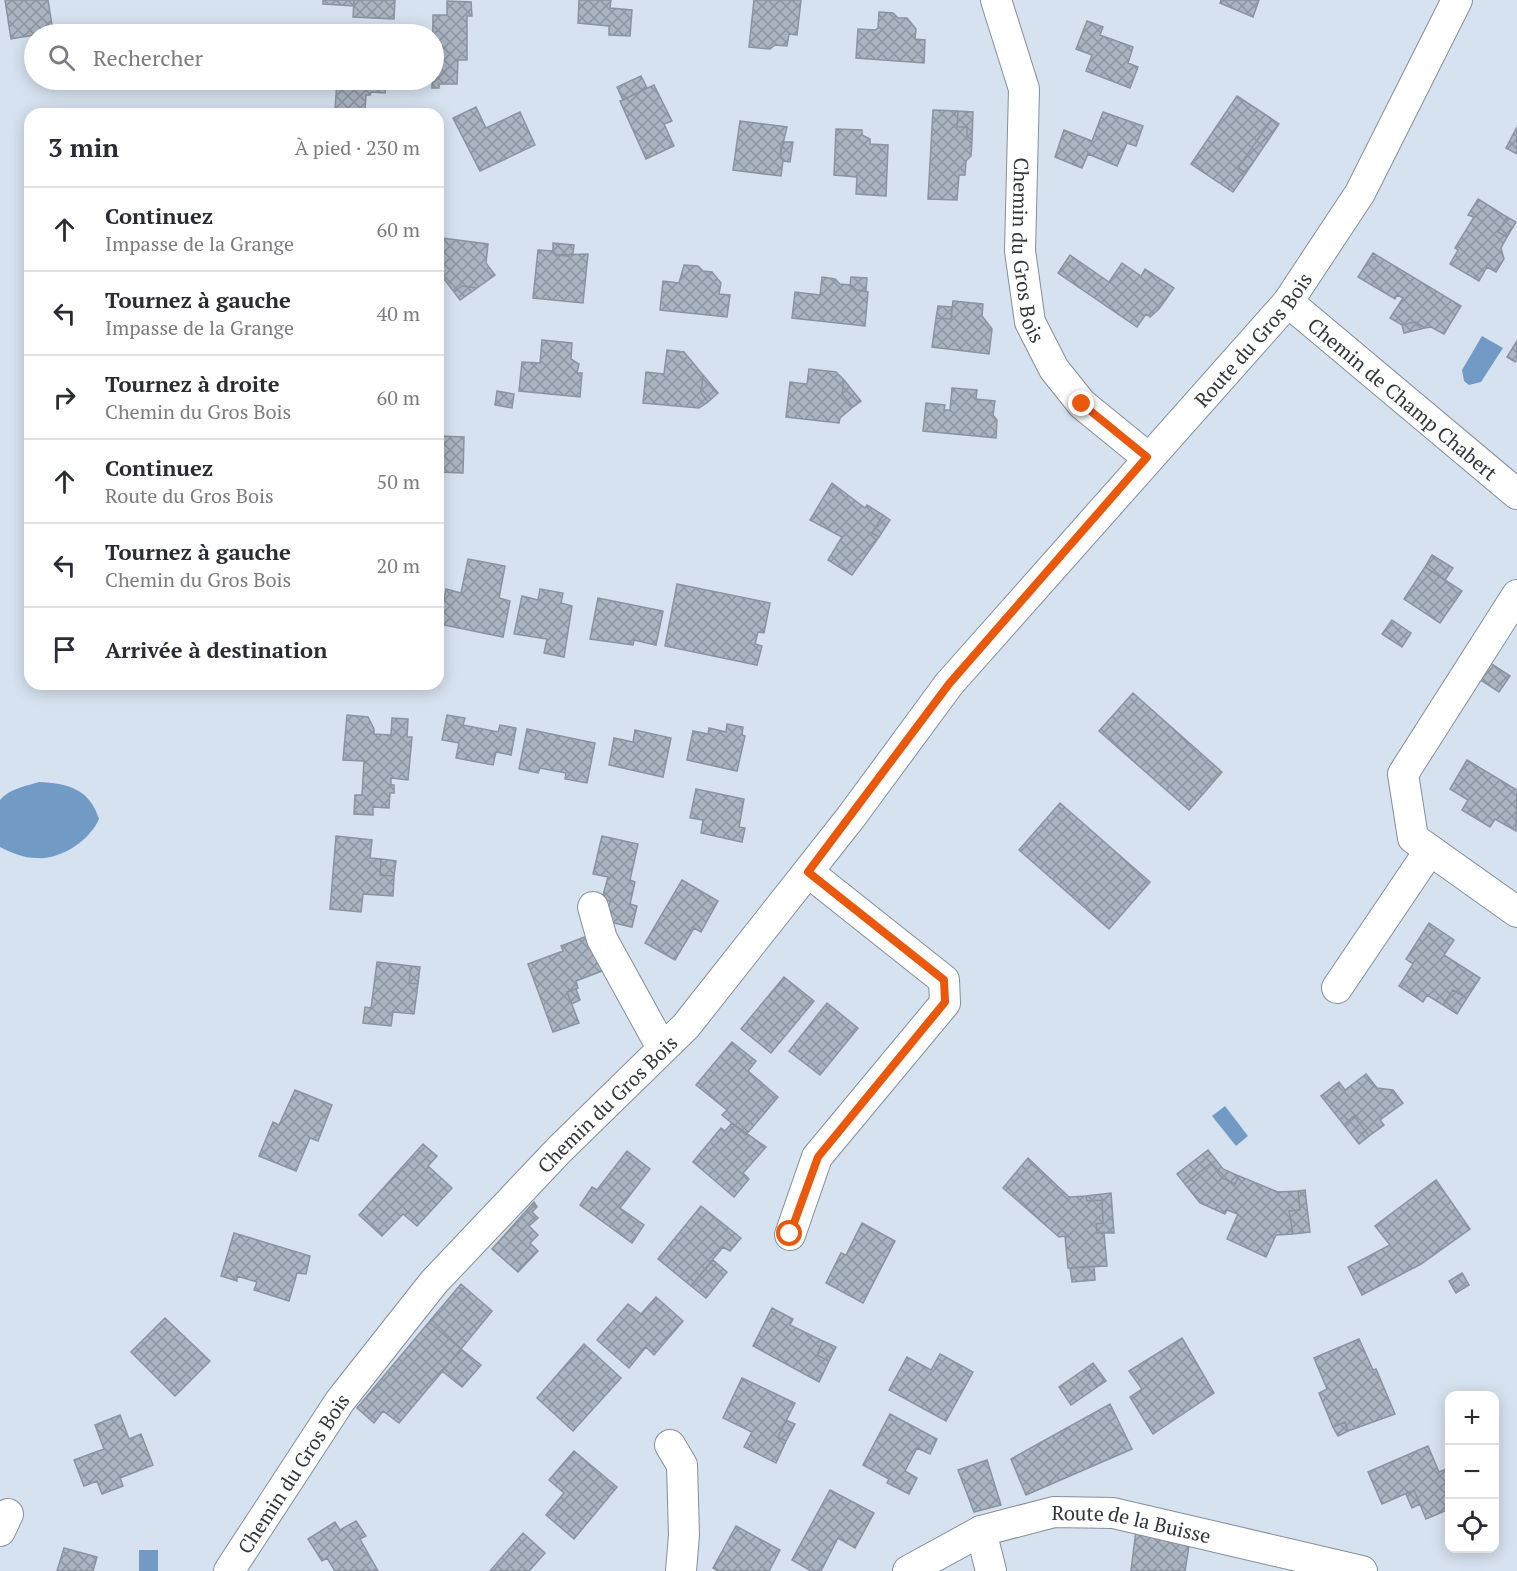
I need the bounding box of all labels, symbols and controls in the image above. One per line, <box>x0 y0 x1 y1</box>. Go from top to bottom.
search box <box>24 24 444 90</box>
icon: search <box>45 41 78 74</box>
text: Rechercher <box>93 43 203 72</box>
text: 3 min <box>48 130 119 164</box>
text: À pied · 230 m <box>295 134 420 161</box>
street label: Chemin du Gros Bois <box>1006 157 1052 347</box>
text: Continuez <box>105 201 213 230</box>
icon: ahead <box>48 213 81 246</box>
text: 60 m <box>377 216 420 243</box>
text: Impasse de la Grange <box>105 230 294 257</box>
street label: Route du Gros Bois <box>1188 267 1318 412</box>
text: Tournez à gauche <box>105 285 291 314</box>
icon: left <box>48 297 81 330</box>
text: 40 m <box>377 300 420 327</box>
street label: Chemin de Champ Chabert <box>1302 311 1504 486</box>
text: Impasse de la Grange <box>105 314 294 341</box>
text: Tournez à droite <box>105 369 280 398</box>
icon: right <box>48 381 81 414</box>
text: 60 m <box>377 384 420 411</box>
route end <box>1068 390 1094 416</box>
text: Chemin du Gros Bois <box>105 398 291 425</box>
text: Continuez <box>105 453 213 482</box>
icon: ahead <box>48 465 81 498</box>
text: 50 m <box>377 468 420 495</box>
text: Route du Gros Bois <box>105 482 274 509</box>
text: Tournez à gauche <box>105 537 291 566</box>
icon: left <box>48 549 81 582</box>
text: 20 m <box>377 552 420 579</box>
text: Chemin du Gros Bois <box>105 566 291 593</box>
icon: arrive <box>48 633 81 666</box>
text: Arrivée à destination <box>105 635 327 664</box>
street label: Chemin du Gros Bois <box>531 1029 683 1179</box>
route start <box>776 1220 802 1246</box>
street label: Chemin du Gros Bois <box>231 1387 355 1558</box>
map controls <box>1445 1391 1499 1553</box>
button: + <box>1445 1391 1499 1445</box>
button: − <box>1445 1445 1499 1499</box>
street label: Route de la Buisse <box>1051 1498 1214 1549</box>
button: locate <box>1445 1499 1499 1553</box>

